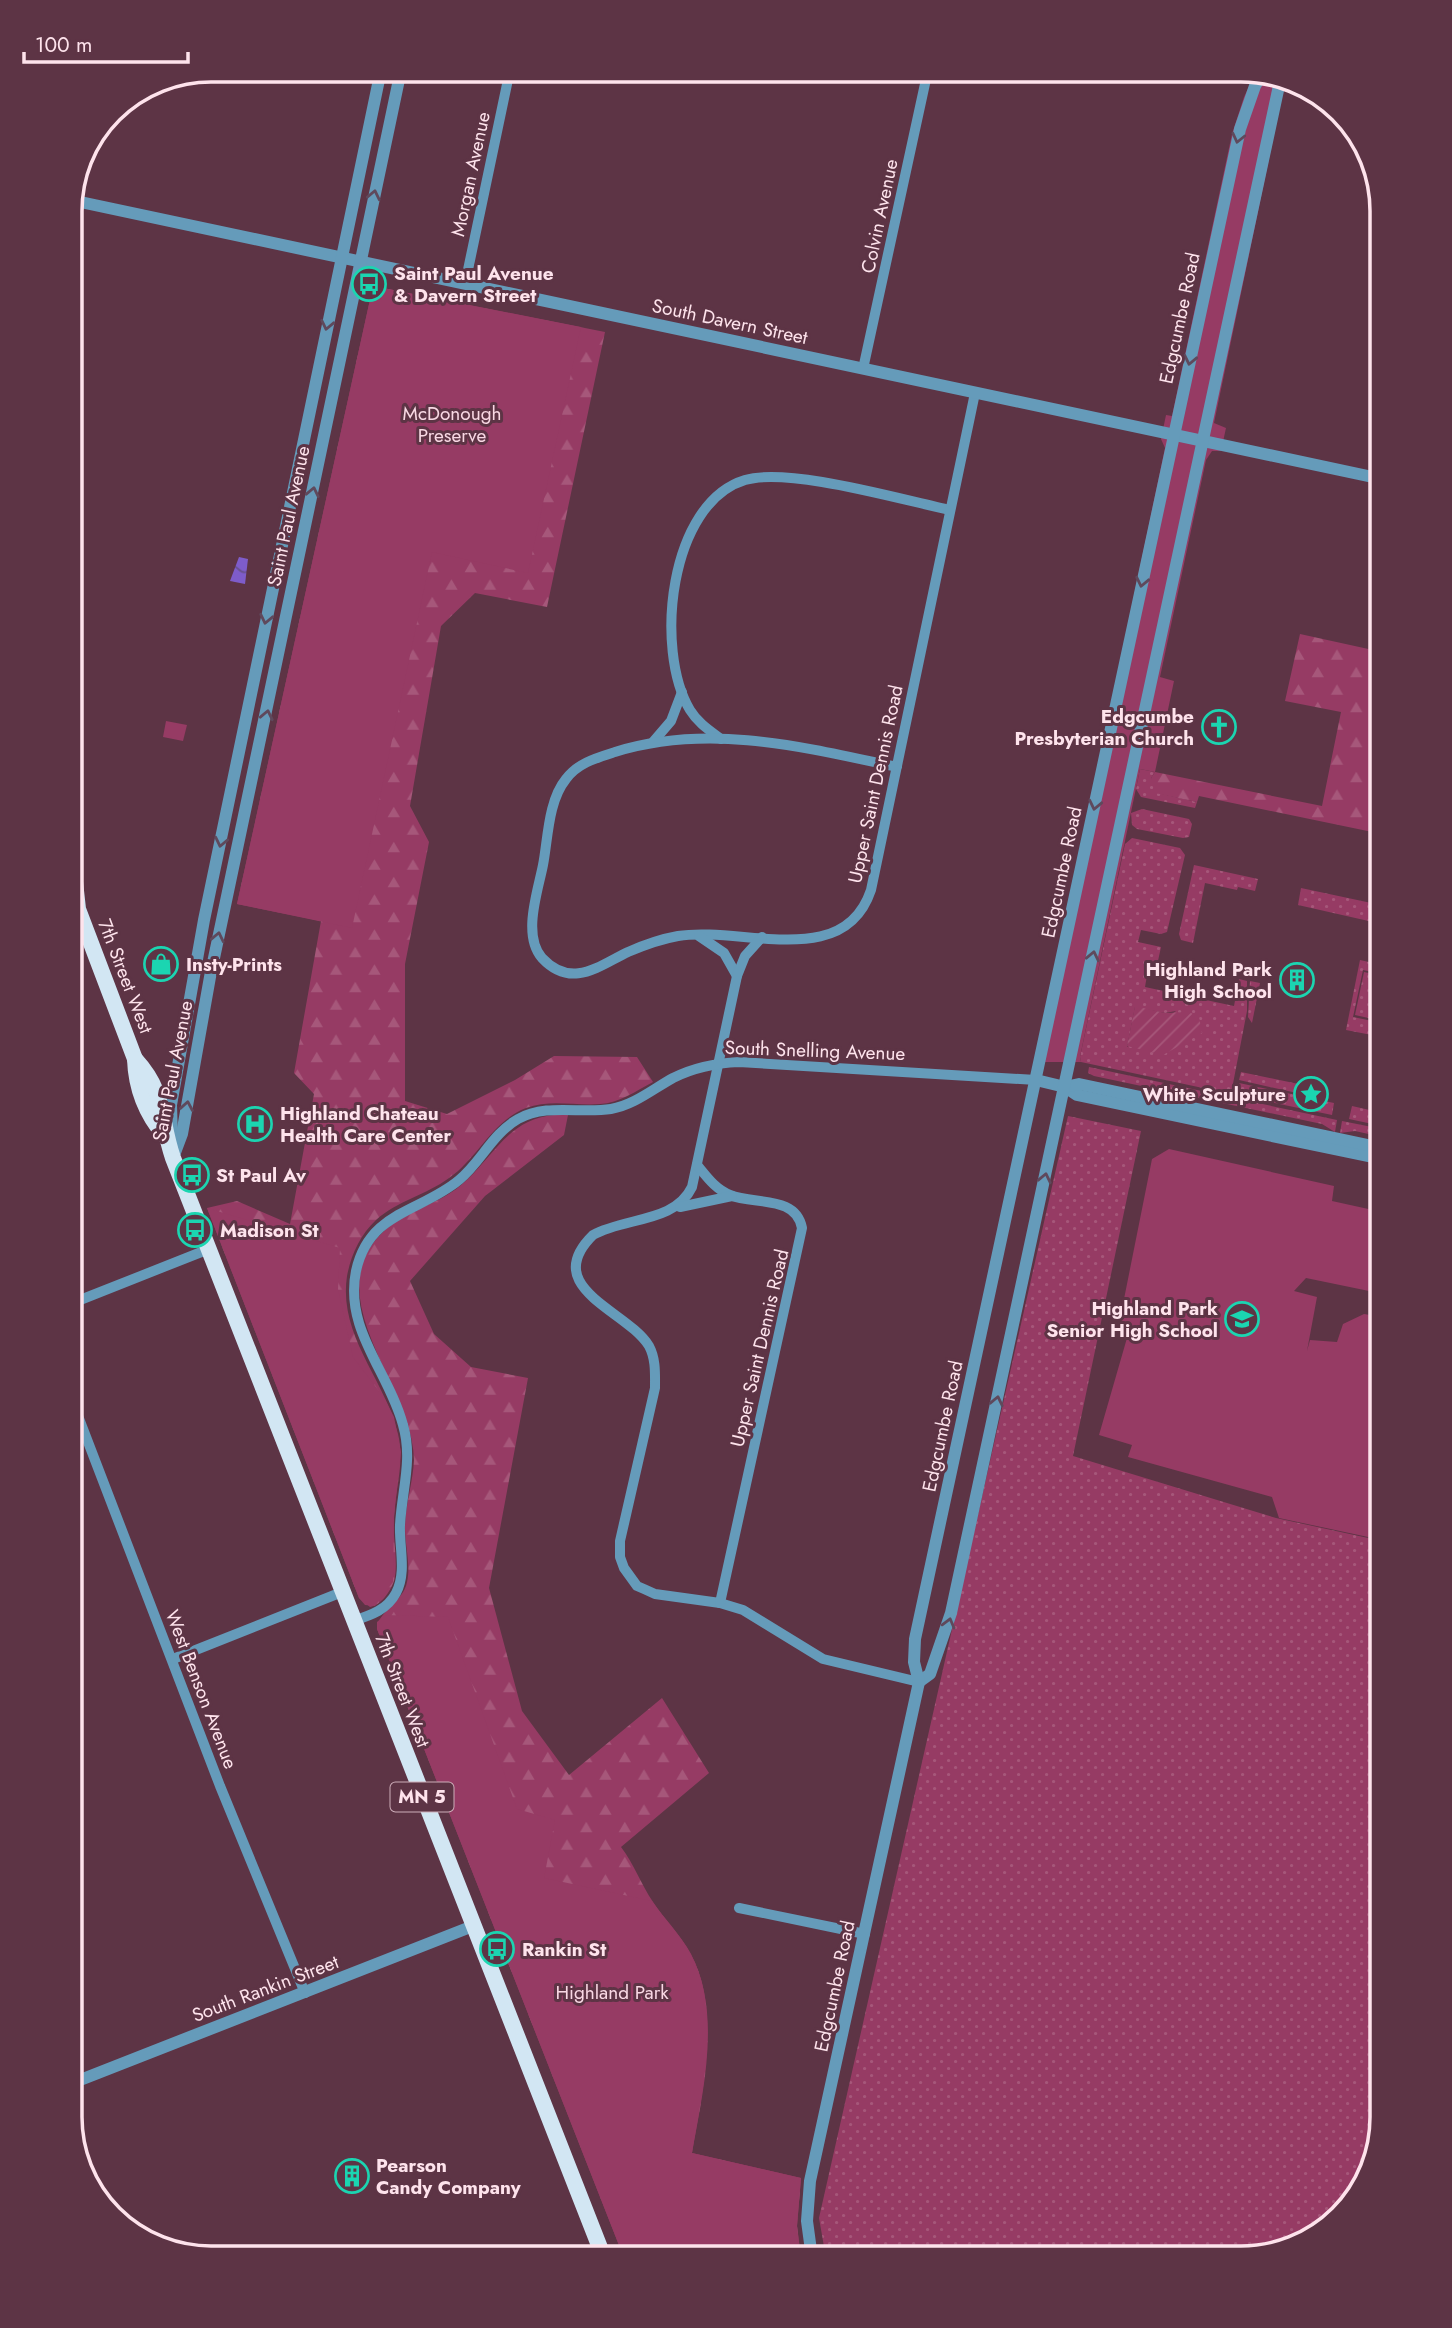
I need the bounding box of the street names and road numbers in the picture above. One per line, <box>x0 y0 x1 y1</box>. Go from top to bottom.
street label: Morgan Avenue <box>444 109 497 239</box>
street label: Colvin Avenue <box>854 156 905 276</box>
street label: Edgcumbe Road <box>1152 250 1207 386</box>
street label: South Davern Street <box>650 292 811 351</box>
street label: Saint Paul Avenue <box>260 443 317 589</box>
street label: Upper Saint Dennis Road <box>841 682 910 886</box>
street label: Edgcumbe Road <box>1034 804 1089 940</box>
street label: 7th Street West <box>91 915 160 1038</box>
street label: Saint Paul Avenue <box>146 998 199 1144</box>
street label: South Snelling Avenue <box>724 1034 906 1067</box>
street label: Upper Saint Dennis Road <box>724 1247 795 1450</box>
street label: Edgcumbe Road <box>915 1358 970 1494</box>
street label: West Benson Avenue <box>159 1606 244 1773</box>
street label: 7th Street West <box>368 1629 437 1752</box>
road number: MN 5 <box>390 1782 453 1812</box>
street label: Edgcumbe Road <box>807 1918 862 2054</box>
street label: South Rankin Street <box>188 1948 343 2029</box>

